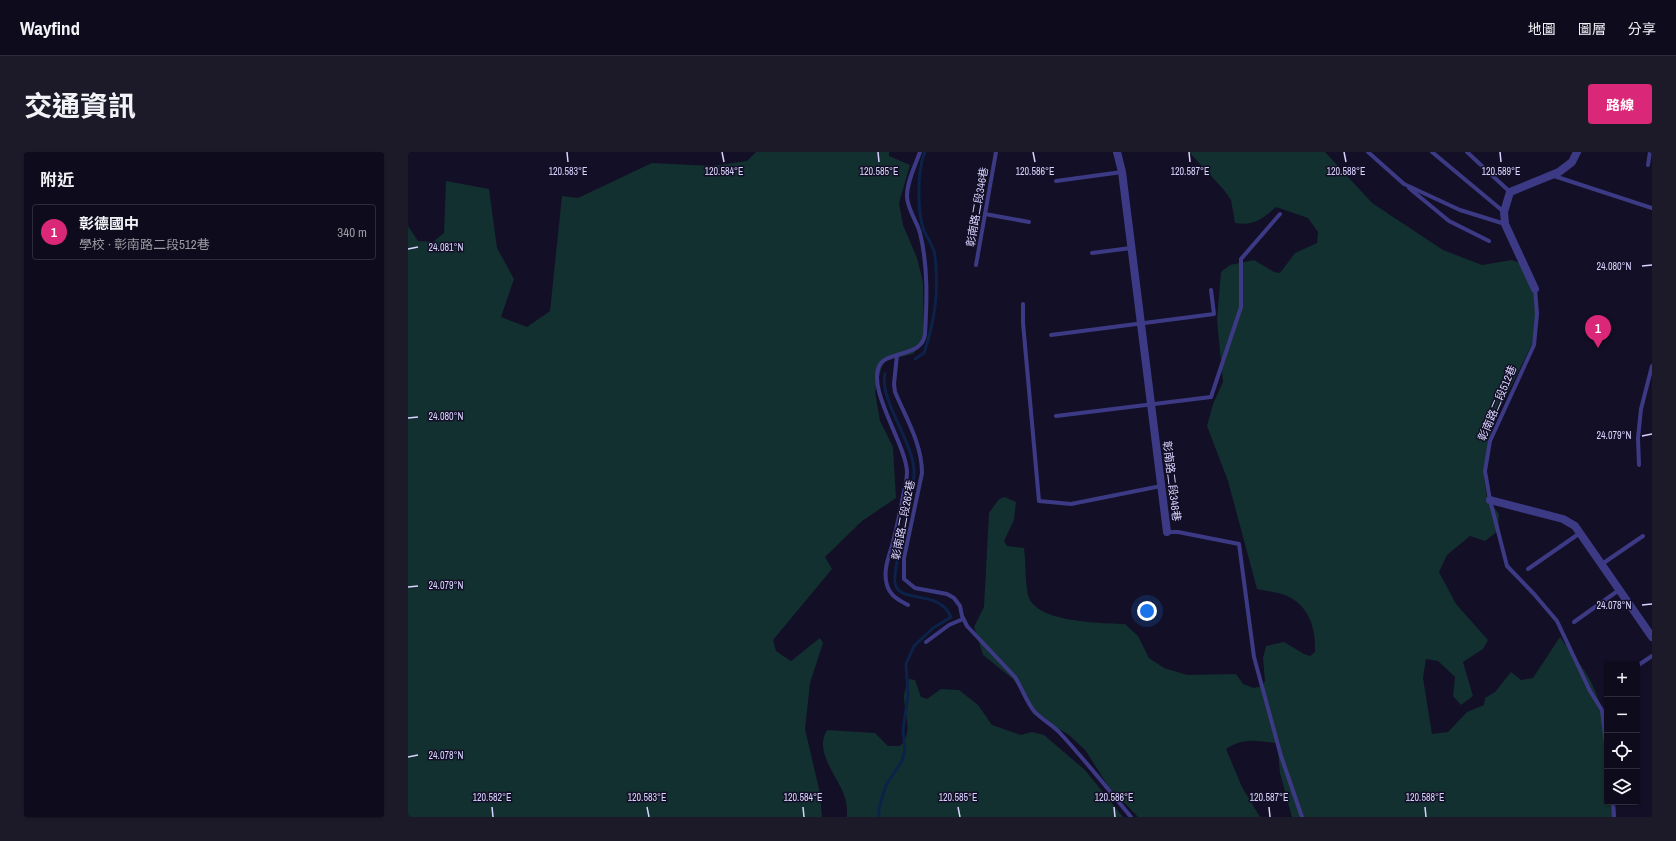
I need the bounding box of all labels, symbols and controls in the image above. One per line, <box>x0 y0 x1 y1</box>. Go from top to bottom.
text: Wayfind <box>20 15 80 41</box>
text: 地圖 <box>1528 20 1556 38</box>
text: 圖層 <box>1578 20 1606 38</box>
text: 分享 <box>1628 20 1656 38</box>
button: 路線 <box>1588 84 1652 124</box>
text: 交通資訊 <box>24 87 136 125</box>
text: 120.583°E <box>548 165 588 178</box>
text: 120.584°E <box>704 165 744 178</box>
text: 120.585°E <box>859 165 899 178</box>
text: 120.586°E <box>1015 165 1055 178</box>
text: 120.587°E <box>1170 165 1210 178</box>
text: 120.588°E <box>1326 165 1366 178</box>
text: 120.589°E <box>1481 165 1521 178</box>
street label: 彰南路二段346巷 <box>963 166 991 248</box>
text: 附近 <box>40 168 74 191</box>
text: 彰德國中 <box>79 213 139 234</box>
text: 1 <box>51 224 57 241</box>
text: 340 m <box>337 224 367 241</box>
text: 學校 · 彰南路二段512巷 <box>79 236 210 253</box>
text: 24.081°N <box>429 241 464 254</box>
text: 24.080°N <box>1597 260 1632 273</box>
pin: 1 <box>1585 315 1611 348</box>
street label: 彰南路二段512巷 <box>1475 363 1519 443</box>
text: 24.080°N <box>429 410 464 423</box>
text: 24.079°N <box>1597 429 1632 442</box>
street label: 彰南路二段348巷 <box>1160 440 1184 522</box>
street label: 彰南路二段262巷 <box>888 479 918 561</box>
text: 24.079°N <box>429 579 464 592</box>
text: 24.078°N <box>1597 599 1632 612</box>
your location <box>1137 601 1157 621</box>
map controls <box>1604 661 1640 805</box>
button: + <box>1604 661 1640 697</box>
button: − <box>1604 697 1640 733</box>
button: locate <box>1604 733 1640 769</box>
text: 24.078°N <box>429 749 464 762</box>
button: layers <box>1604 769 1640 805</box>
text: 120.582°E <box>472 791 512 804</box>
text: 120.583°E <box>627 791 667 804</box>
text: 120.584°E <box>783 791 823 804</box>
text: 120.585°E <box>938 791 978 804</box>
text: 120.586°E <box>1094 791 1134 804</box>
text: 120.587°E <box>1249 791 1289 804</box>
text: 120.588°E <box>1405 791 1445 804</box>

